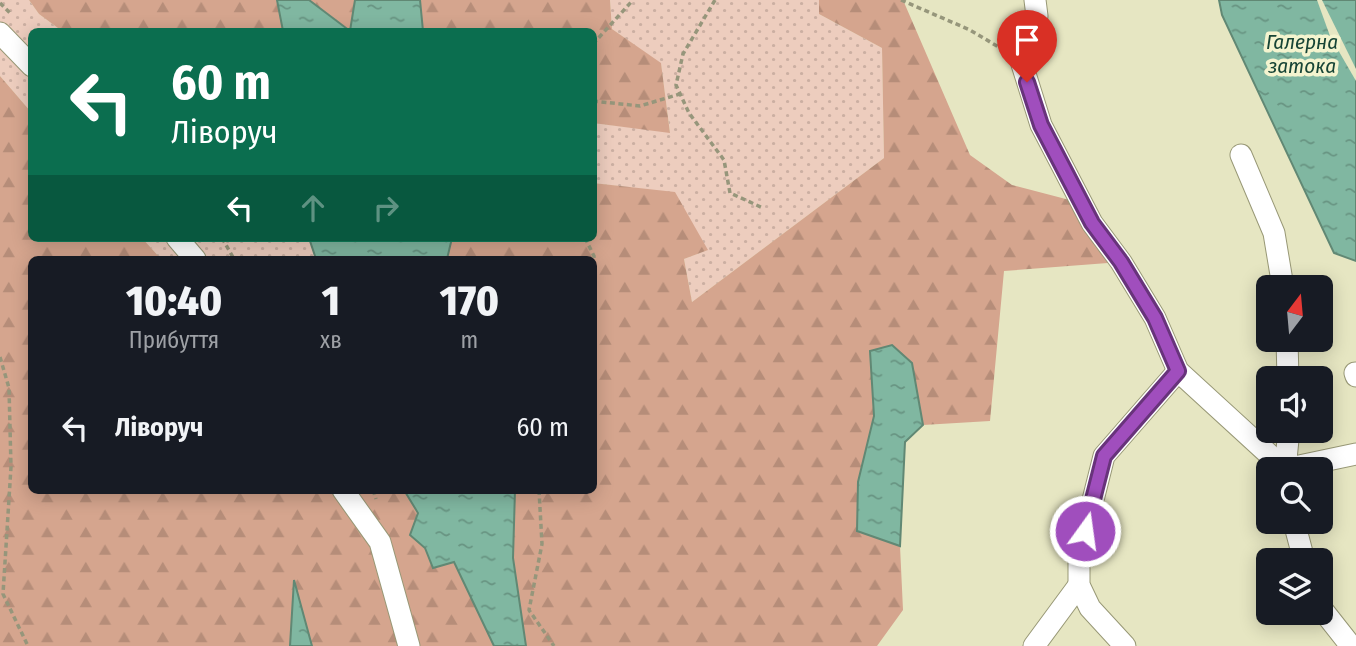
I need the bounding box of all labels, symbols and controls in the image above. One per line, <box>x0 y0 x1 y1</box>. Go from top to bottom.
pin <box>997 10 1057 82</box>
icon: arrive <box>1008 21 1046 59</box>
water label: Галерна затока <box>1266 29 1338 79</box>
text: 60 m <box>171 53 271 112</box>
icon: left <box>56 56 147 147</box>
text: Ліворуч <box>171 113 278 151</box>
icon: left <box>221 189 259 227</box>
icon: ahead <box>294 189 332 227</box>
icon: right <box>367 189 405 227</box>
north arrow <box>1256 275 1334 352</box>
map controls <box>1256 275 1333 625</box>
text: 10:40 <box>126 276 222 326</box>
text: 1 <box>322 276 340 326</box>
text: 170 <box>440 276 499 326</box>
text: Прибуття <box>129 326 219 354</box>
text: хв <box>320 326 342 354</box>
text: m <box>461 326 478 354</box>
button: sound <box>1256 366 1333 443</box>
icon: left <box>56 409 94 447</box>
text: Ліворуч <box>115 412 203 443</box>
text: 60 m <box>516 412 569 443</box>
button: search <box>1256 457 1333 534</box>
position arrow <box>1048 494 1122 568</box>
button: layers <box>1256 548 1333 625</box>

